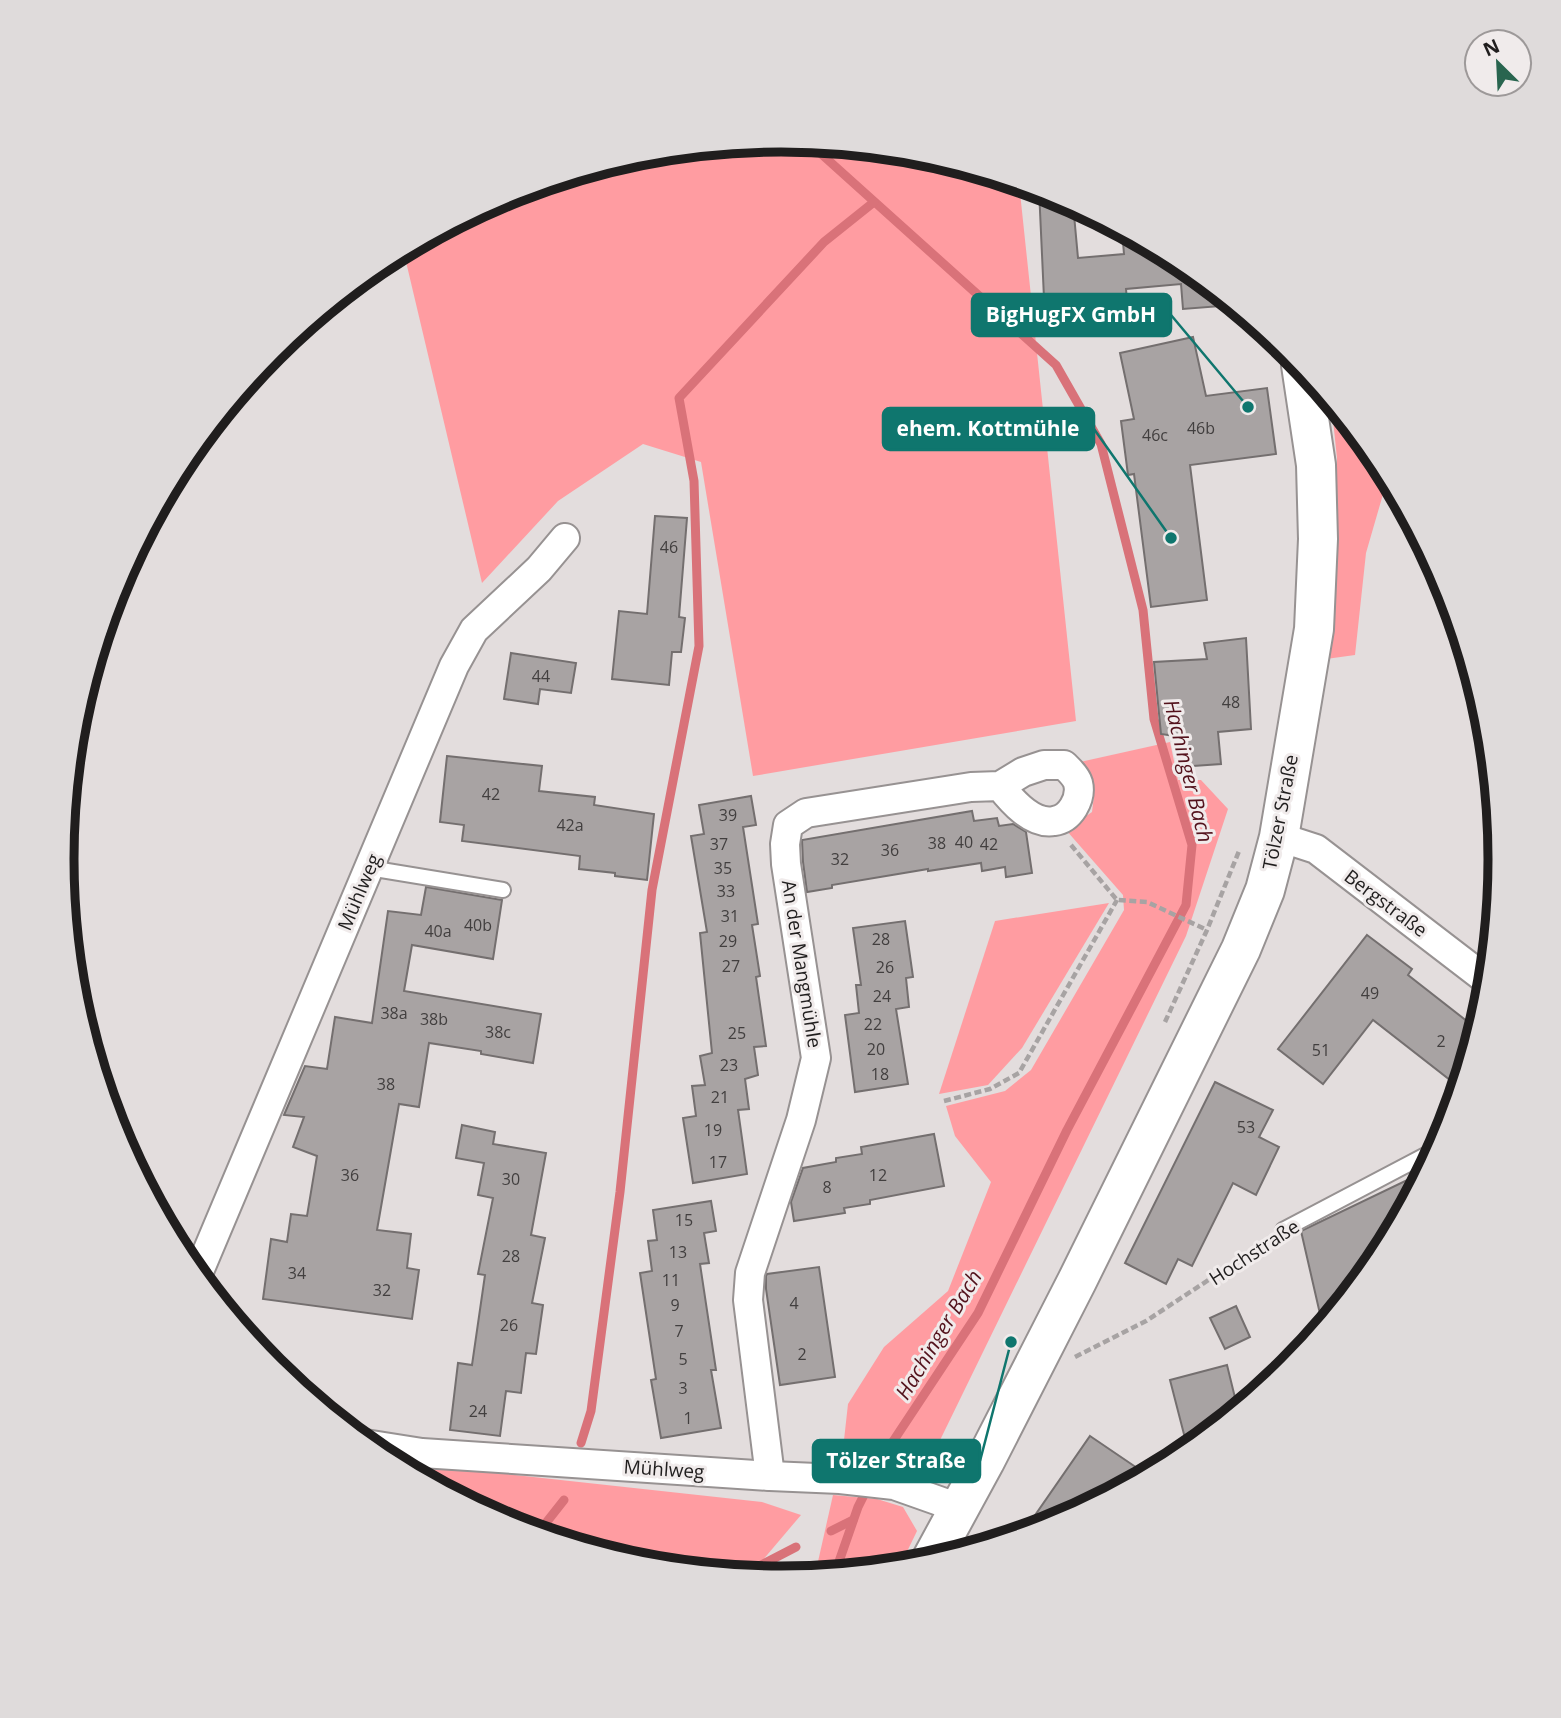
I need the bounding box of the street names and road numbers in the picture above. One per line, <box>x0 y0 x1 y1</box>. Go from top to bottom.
street label: Tölzer Straße <box>1256 752 1304 872</box>
street label: Mühlweg <box>331 850 387 934</box>
street label: Bergstraße <box>1339 863 1433 943</box>
street label: An der Mangmühle <box>776 878 828 1050</box>
street label: Hochstraße <box>1204 1213 1304 1291</box>
street label: Mühlweg <box>623 1453 705 1485</box>

